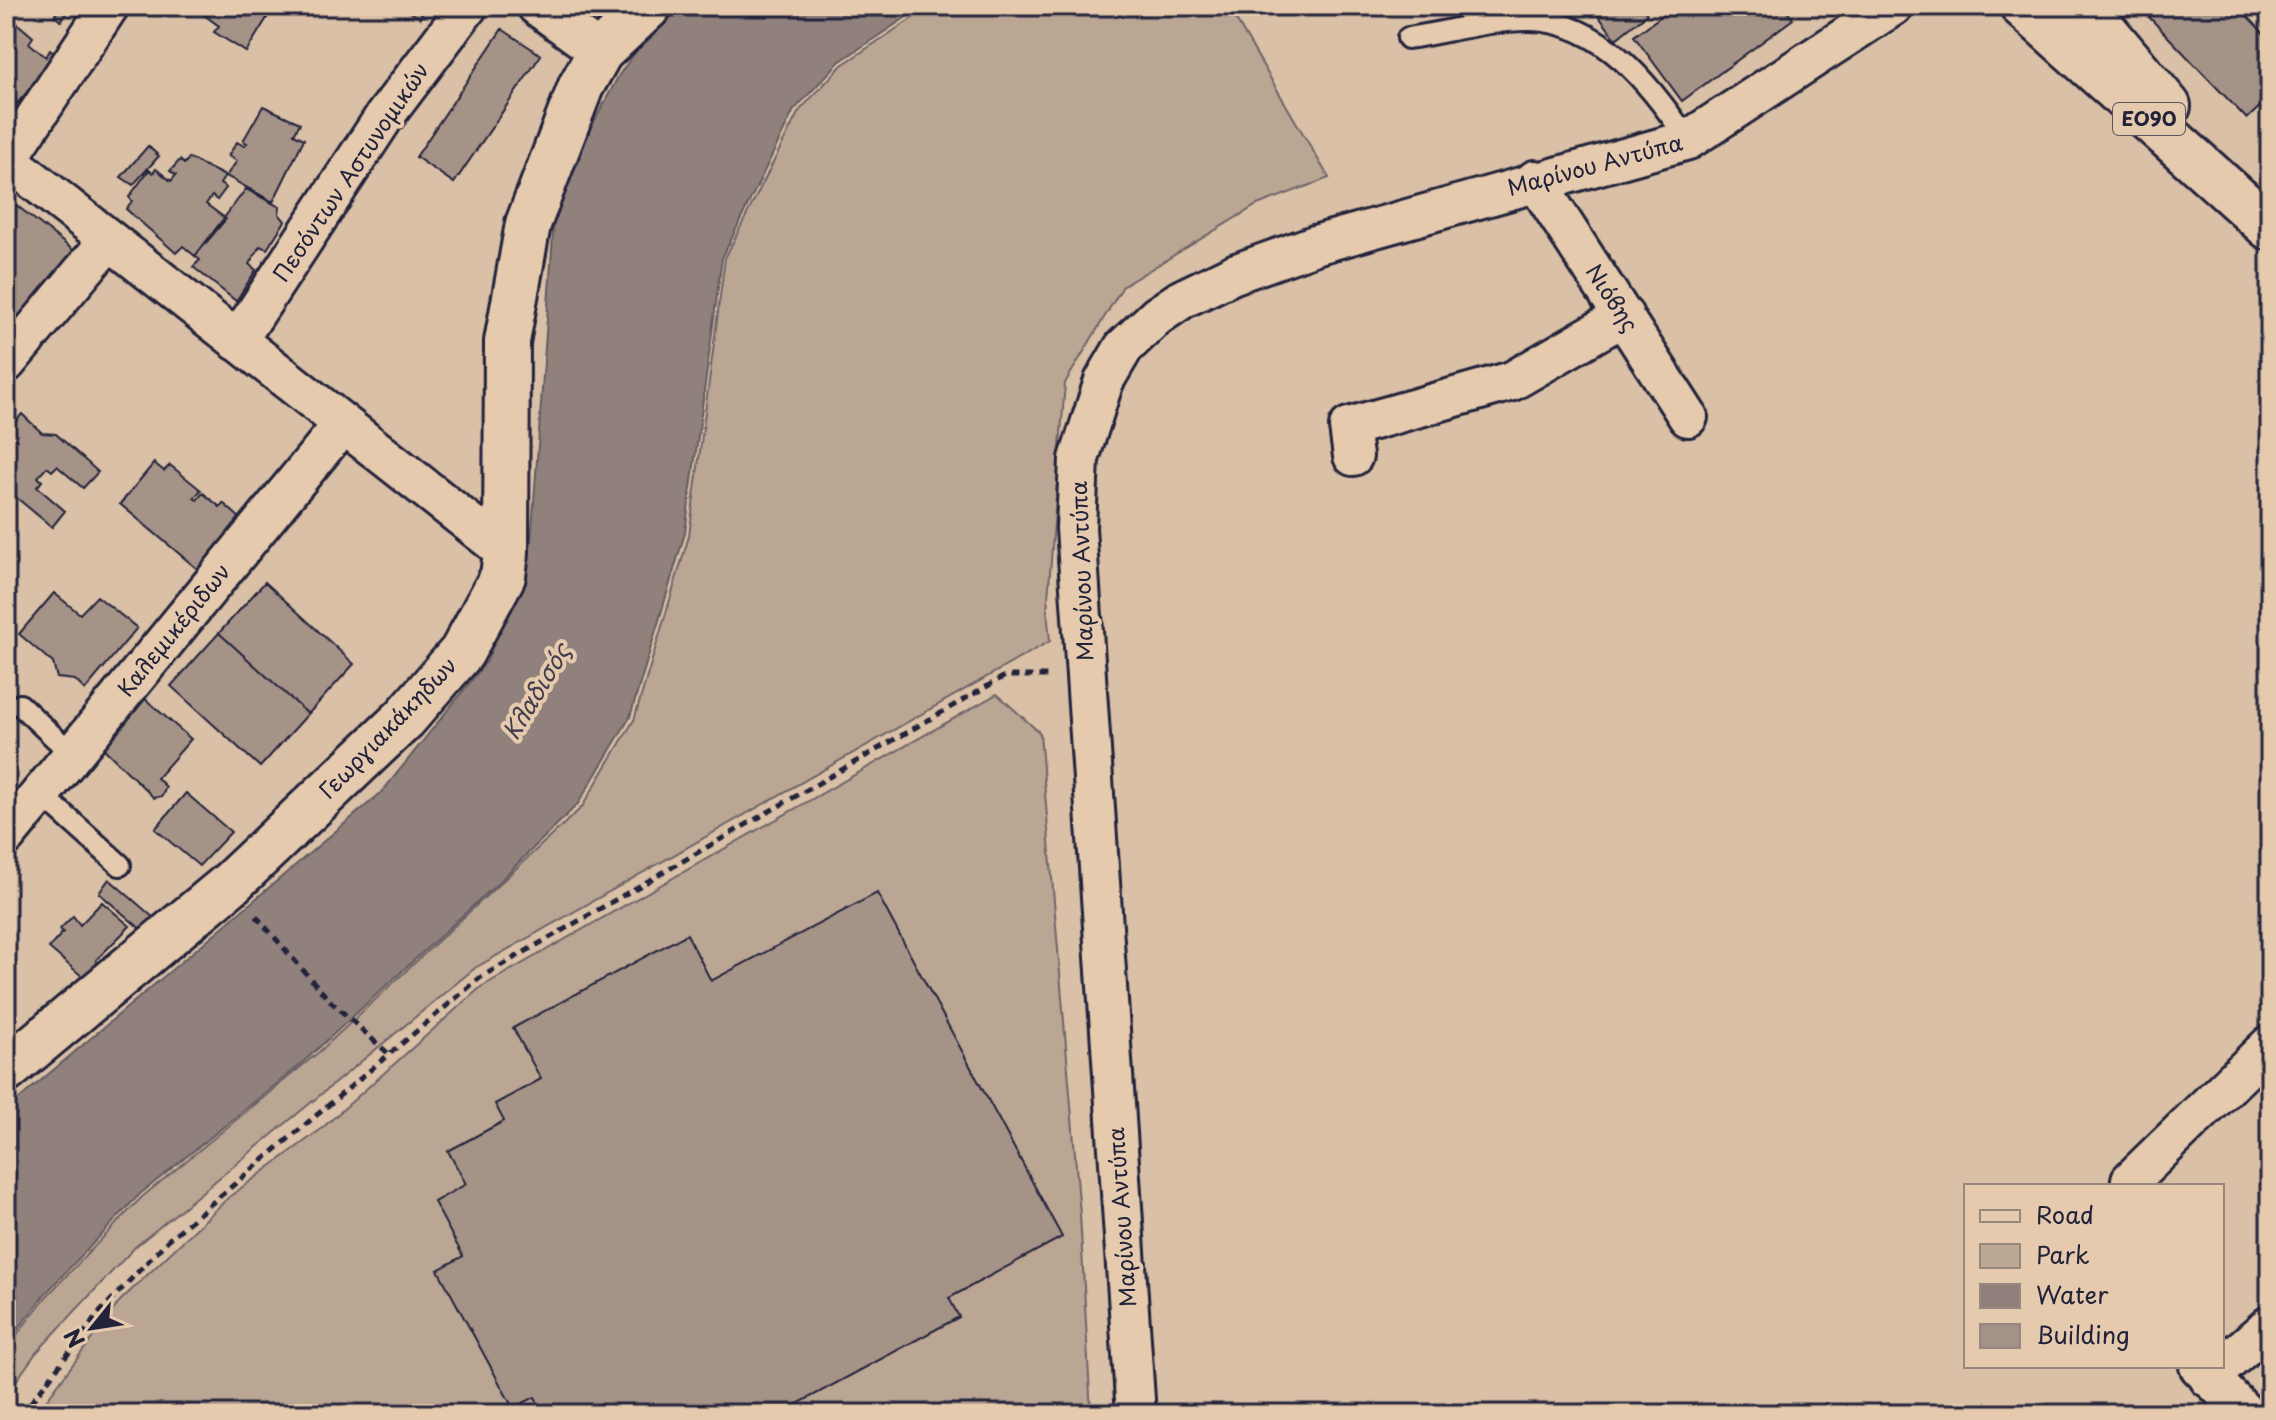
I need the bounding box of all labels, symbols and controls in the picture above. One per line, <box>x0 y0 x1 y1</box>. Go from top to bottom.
street label: Πεσόντων Αστυνομικών <box>264 55 436 288</box>
road number: ΕΟ90 <box>2113 103 2185 135</box>
street label: Μαρίνου Αντύπα <box>1503 124 1686 203</box>
street label: Νιόβης <box>1579 257 1648 338</box>
street label: Μαρίνου Αντύπα <box>1061 480 1100 662</box>
street label: Καλεμικέριδων <box>109 555 237 703</box>
water label: Κλαδισός <box>492 634 580 746</box>
street label: Γεωργιακάκηδων <box>310 649 463 805</box>
street label: Μαρίνου Αντύπα <box>1098 1126 1143 1308</box>
legend <box>1964 1184 2224 1368</box>
text: Road <box>2036 1196 2094 1232</box>
text: Park <box>2036 1236 2090 1272</box>
text: Water <box>2036 1276 2109 1312</box>
north arrow <box>52 1288 132 1368</box>
text: Building <box>2036 1316 2130 1352</box>
text: N <box>55 1323 92 1355</box>

